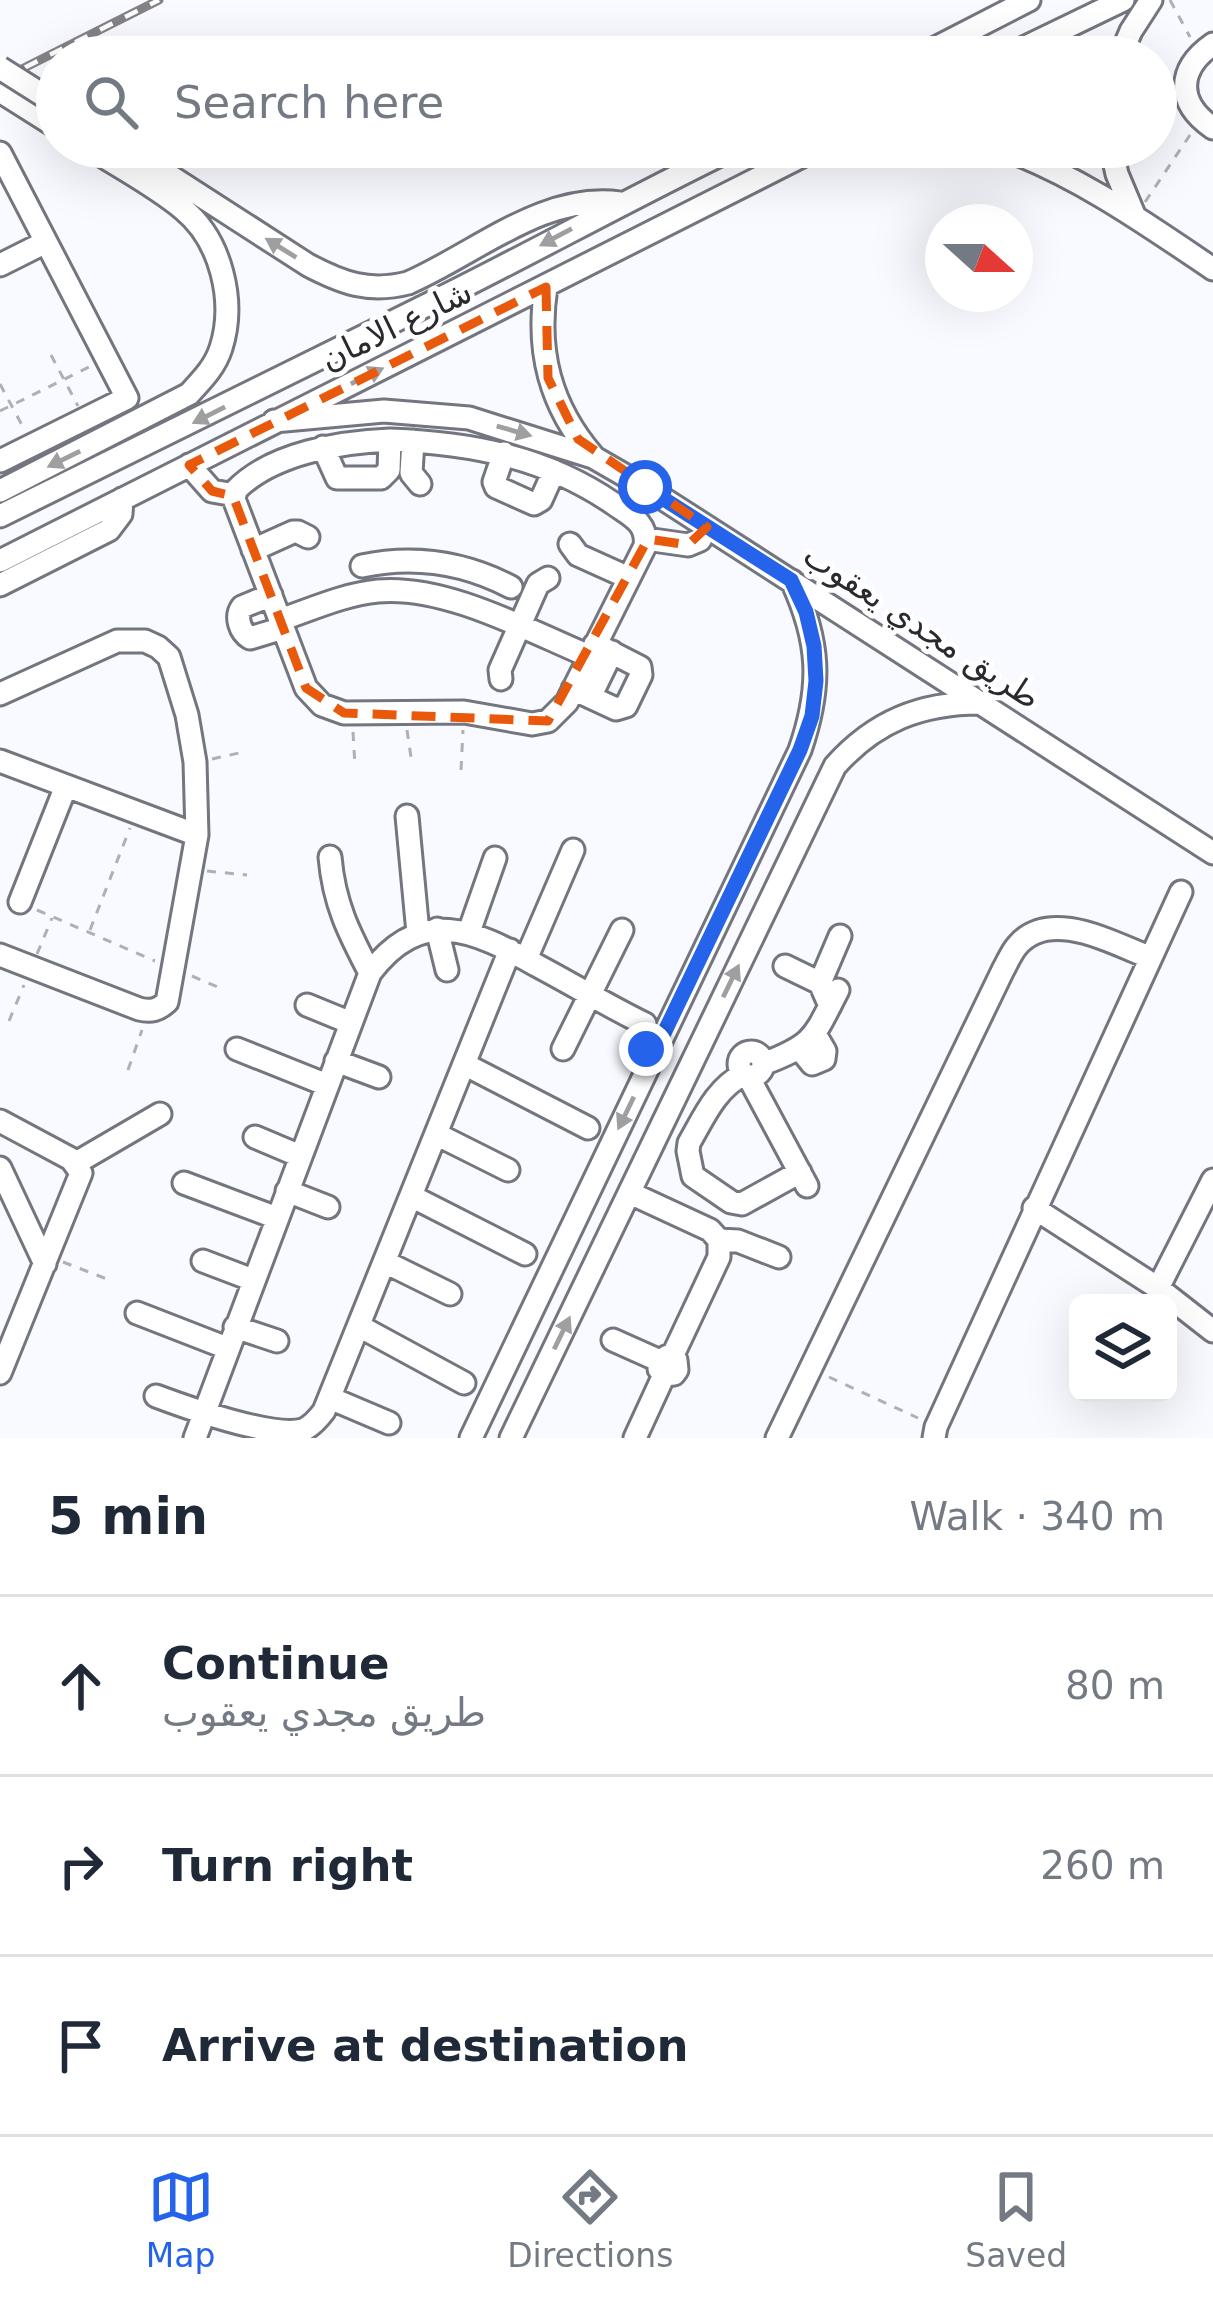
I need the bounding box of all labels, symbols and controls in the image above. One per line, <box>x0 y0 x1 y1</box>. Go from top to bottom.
search box <box>36 36 1177 168</box>
icon: search <box>78 69 144 135</box>
text: Search here <box>174 76 444 129</box>
north arrow <box>925 204 1033 312</box>
one-way arrow <box>539 226 574 247</box>
one-way arrow <box>264 238 297 260</box>
street label: شارع الامان <box>314 272 478 378</box>
one-way arrow <box>350 366 385 386</box>
one-way arrow <box>192 404 226 424</box>
one-way arrow <box>496 423 533 441</box>
one-way arrow <box>46 449 81 469</box>
route start <box>618 460 672 514</box>
street label: طريق مجدي يعقوب <box>796 535 1048 718</box>
one-way arrow <box>721 964 741 998</box>
route end <box>619 1022 673 1076</box>
one-way arrow <box>616 1096 636 1131</box>
map controls <box>1069 1294 1177 1402</box>
button: layers <box>1069 1294 1177 1402</box>
one-way arrow <box>552 1315 572 1350</box>
text: 5 min <box>48 1487 208 1546</box>
text: Walk · 340 m <box>910 1494 1165 1539</box>
text: Continue <box>162 1637 390 1690</box>
icon: ahead <box>48 1653 114 1719</box>
text: 80 m <box>1065 1663 1165 1708</box>
text: طريق مجدي يعقوب <box>162 1690 486 1735</box>
icon: right <box>48 1833 114 1899</box>
text: Turn right <box>162 1839 413 1892</box>
text: 260 m <box>1040 1843 1165 1888</box>
icon: arrive <box>48 2013 114 2079</box>
text: Arrive at destination <box>162 2019 688 2072</box>
tab: Map <box>146 2164 216 2275</box>
tab: Directions <box>507 2164 673 2275</box>
tab: Saved <box>965 2164 1067 2275</box>

